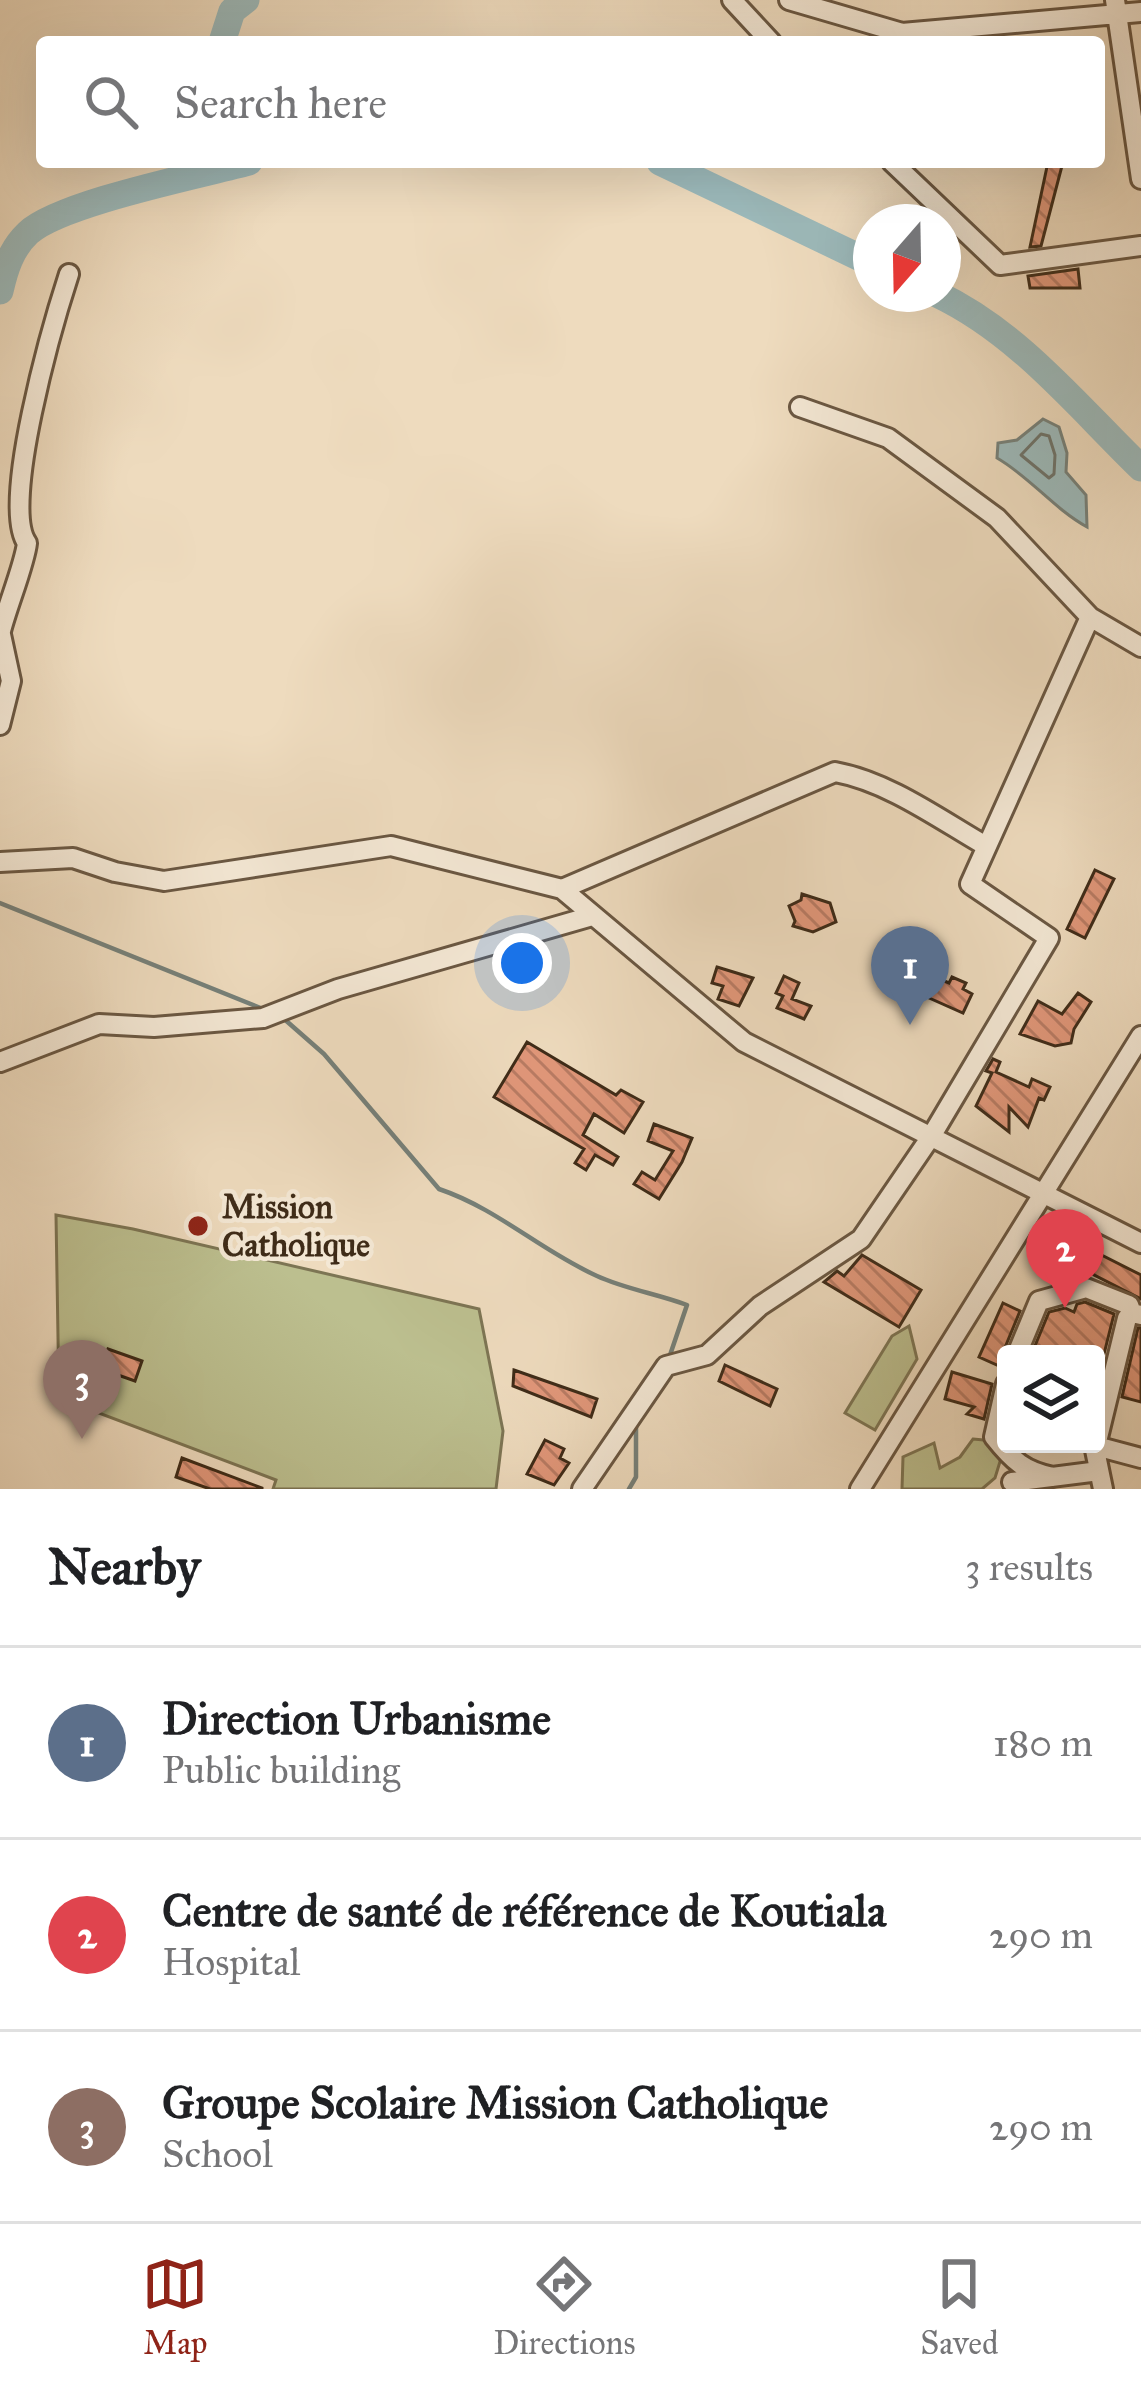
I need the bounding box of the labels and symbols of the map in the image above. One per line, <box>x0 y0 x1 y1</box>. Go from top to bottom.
north arrow <box>853 204 961 312</box>
pin: 1 <box>871 926 949 1025</box>
your location <box>492 933 552 993</box>
place label: Mission Catholique <box>222 1187 370 1265</box>
pin: 2 <box>1026 1209 1104 1308</box>
marker: Mission Catholique <box>185 1213 211 1239</box>
pin: 3 <box>43 1340 121 1439</box>

